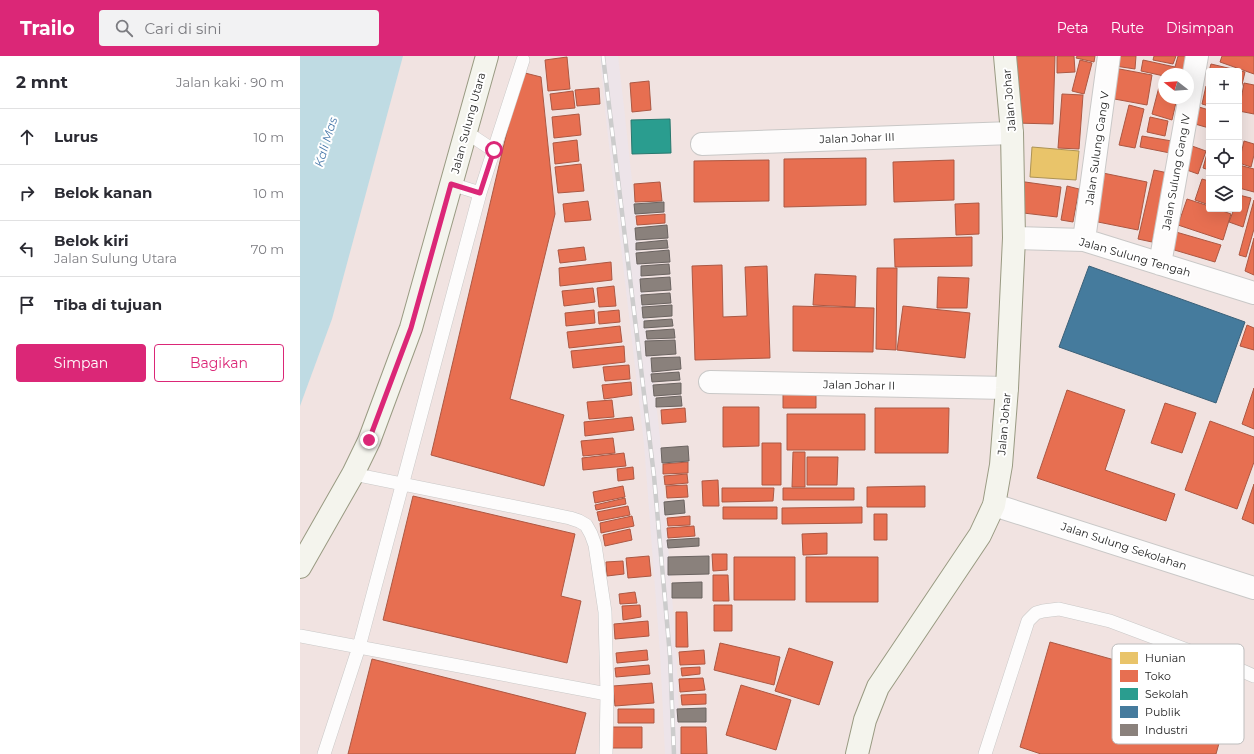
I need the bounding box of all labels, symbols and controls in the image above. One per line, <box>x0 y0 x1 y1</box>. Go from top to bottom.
search box <box>99 10 379 46</box>
text: Trailo <box>20 17 75 40</box>
icon: search <box>113 17 135 39</box>
text: Cari di sini <box>145 19 221 38</box>
text: Peta <box>1057 19 1089 37</box>
text: Rute <box>1111 19 1144 37</box>
text: Disimpan <box>1166 19 1234 37</box>
street label: Jalan Johar <box>999 68 1019 133</box>
north arrow <box>1158 68 1194 104</box>
map controls <box>1206 68 1242 212</box>
button: + <box>1206 68 1242 104</box>
street label: Jalan Sulung Utara <box>448 71 488 176</box>
text: 2 mnt <box>16 72 68 92</box>
text: Jalan kaki · 90 m <box>176 74 284 90</box>
street label: Jalan Sulung Gang V <box>1082 90 1112 207</box>
button: − <box>1206 104 1242 140</box>
street label: Jalan Sulung Gang IV <box>1159 112 1193 232</box>
water label: Kali Mas <box>311 115 340 169</box>
icon: ahead <box>16 126 38 148</box>
text: Lurus <box>54 127 98 146</box>
text: 10 m <box>254 129 284 145</box>
street label: Jalan Johar III <box>818 130 895 146</box>
button: locate <box>1206 140 1242 176</box>
route start <box>485 141 503 159</box>
button: layers <box>1206 176 1242 212</box>
icon: right <box>16 182 38 204</box>
text: Belok kanan <box>54 183 152 202</box>
text: 10 m <box>254 185 284 201</box>
text: Belok kiri <box>54 231 129 250</box>
street label: Jalan Sulung Tengah <box>1077 234 1192 280</box>
icon: left <box>16 238 38 260</box>
text: 70 m <box>251 241 284 257</box>
text: Jalan Sulung Utara <box>54 250 177 266</box>
icon: arrive <box>16 294 38 316</box>
text: Tiba di tujuan <box>54 295 162 314</box>
button: Simpan <box>16 344 146 382</box>
button: Bagikan <box>154 344 284 382</box>
street label: Jalan Johar II <box>822 377 895 393</box>
street label: Jalan Johar <box>994 392 1014 457</box>
route end <box>360 431 378 449</box>
street label: Jalan Sulung Sekolahan <box>1058 519 1189 573</box>
legend <box>1112 644 1244 744</box>
text: Hunian <box>1145 651 1186 665</box>
text: Toko <box>1145 669 1171 683</box>
text: Sekolah <box>1145 687 1189 701</box>
text: Publik <box>1145 705 1181 719</box>
text: Industri <box>1145 723 1188 737</box>

